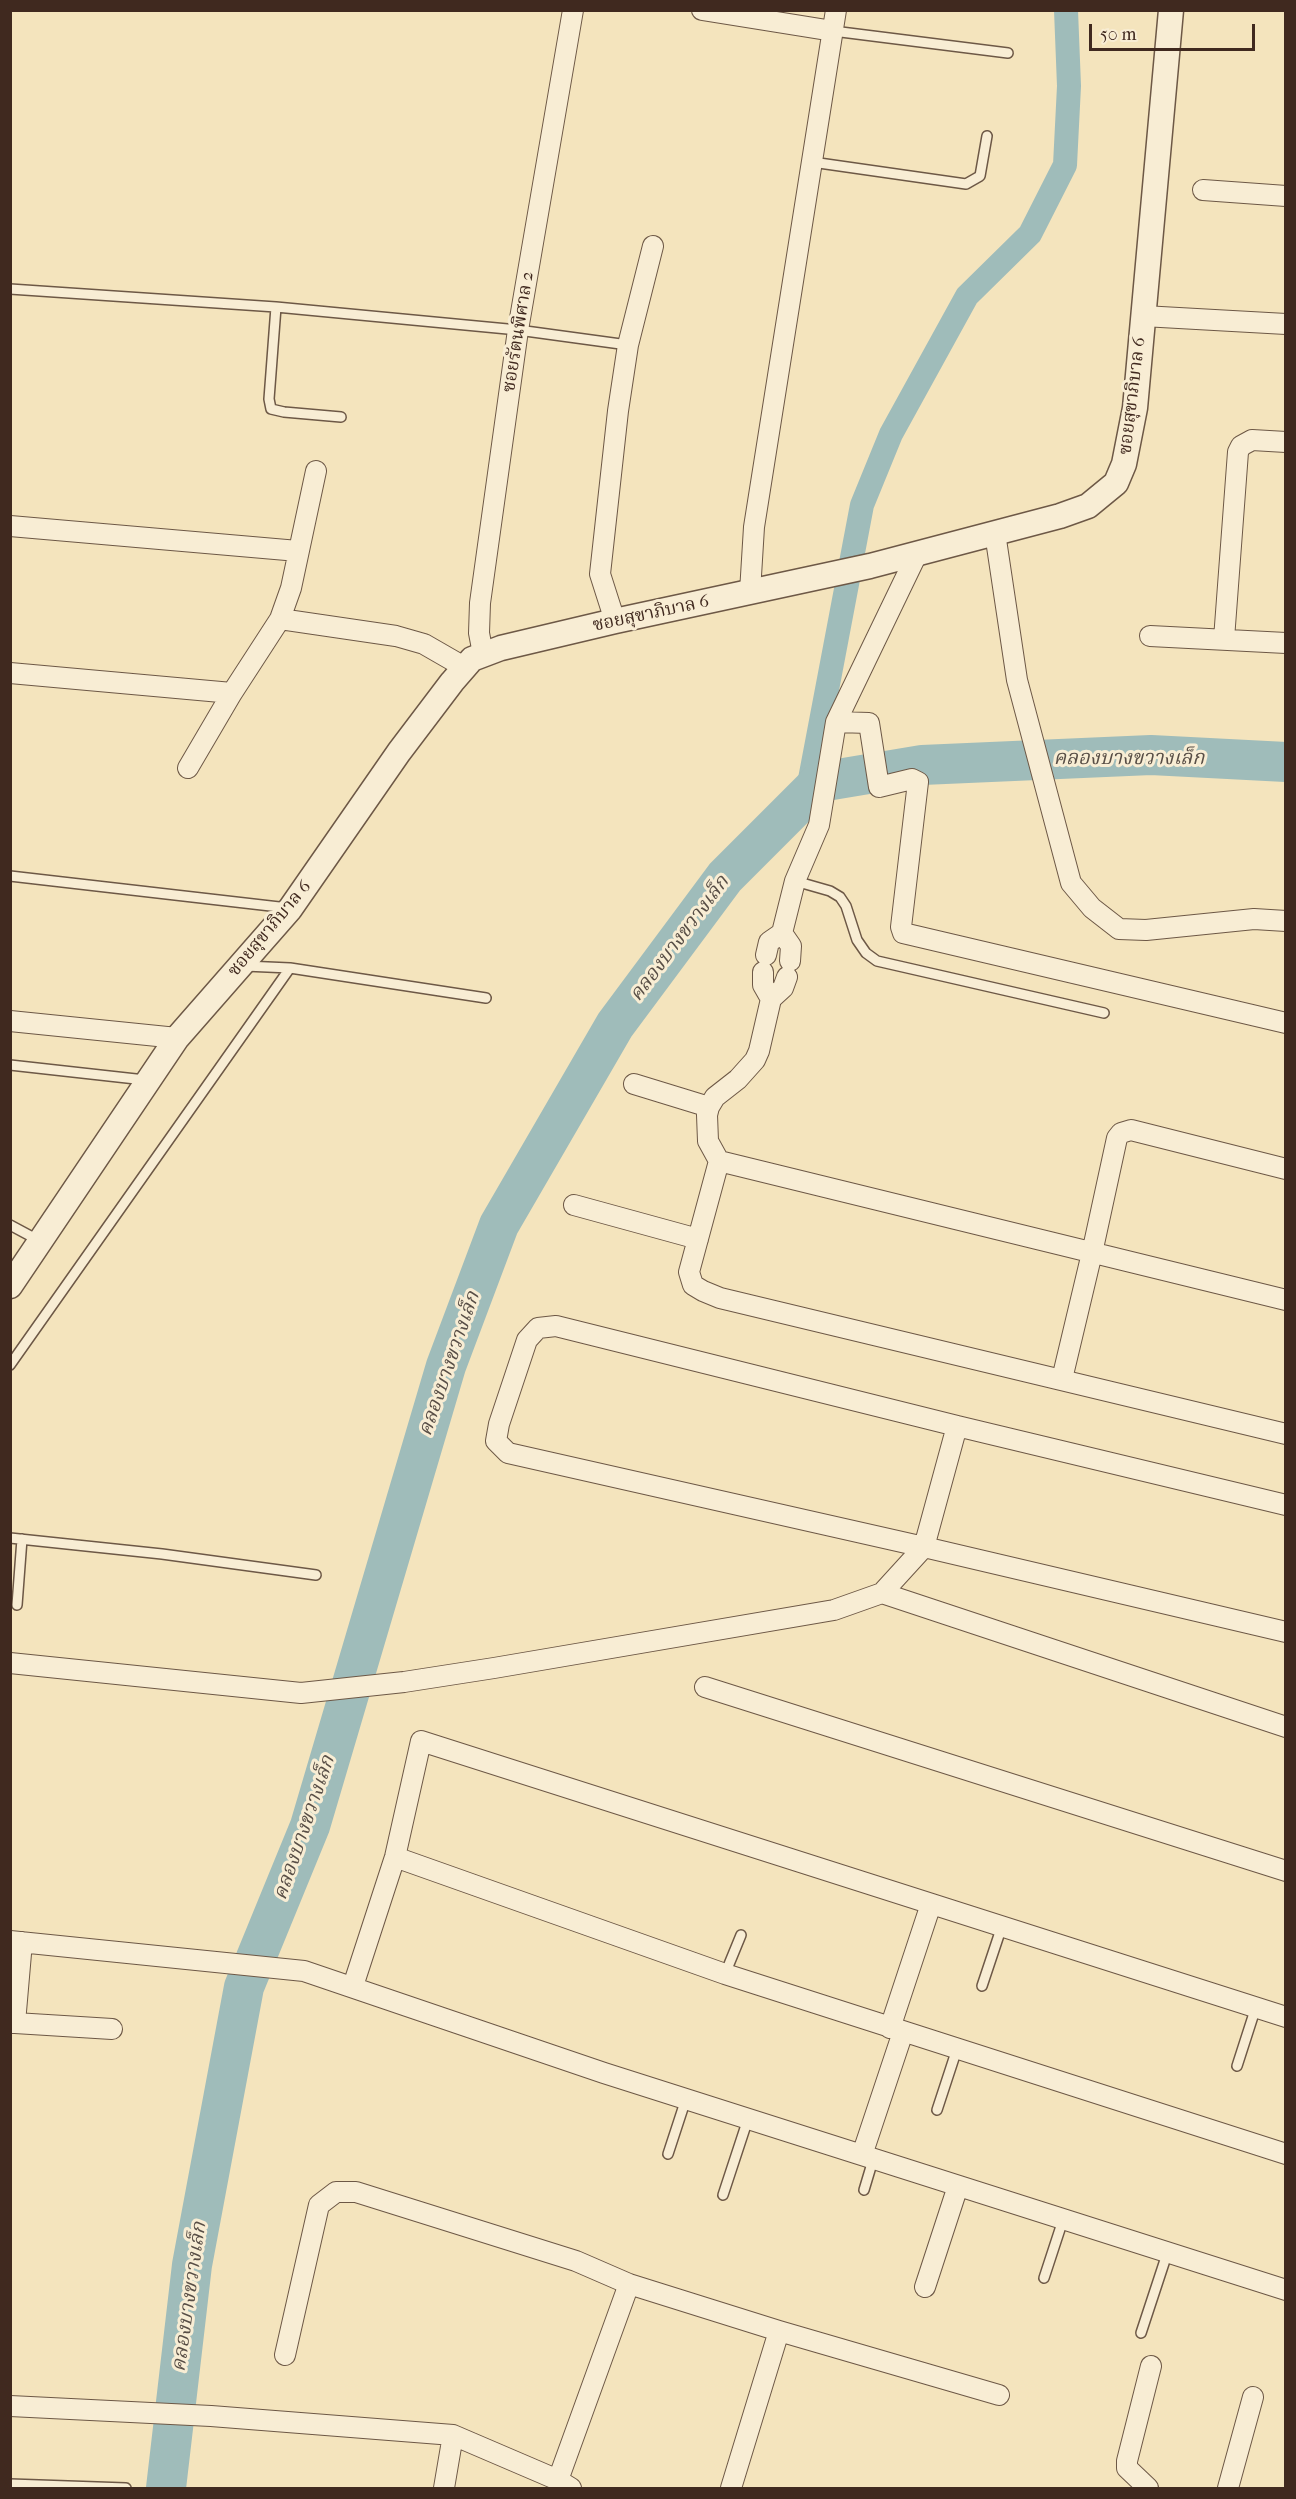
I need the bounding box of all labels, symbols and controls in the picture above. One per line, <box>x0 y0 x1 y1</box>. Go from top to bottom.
scale bar <box>1092 12 1258 50</box>
text: 50 m <box>1100 24 1136 45</box>
street label: ซอยรัตนพิศาล 2 <box>499 270 539 394</box>
street label: ซอยสุขาภิบาล 6 <box>1115 336 1151 456</box>
street label: ซอยสุขาภิบาล 6 <box>591 591 711 637</box>
water label: คลองบางขวางเล็ก <box>1053 747 1205 771</box>
water label: คลองบางขวางเล็ก <box>625 871 735 1007</box>
street label: ซอยสุขาภิบาล 6 <box>224 877 316 981</box>
water label: คลองบางขวางเล็ก <box>414 1289 486 1439</box>
water label: คลองบางขวางเล็ก <box>269 1753 341 1903</box>
water label: คลองบางขวางเล็ก <box>168 2220 212 2374</box>

